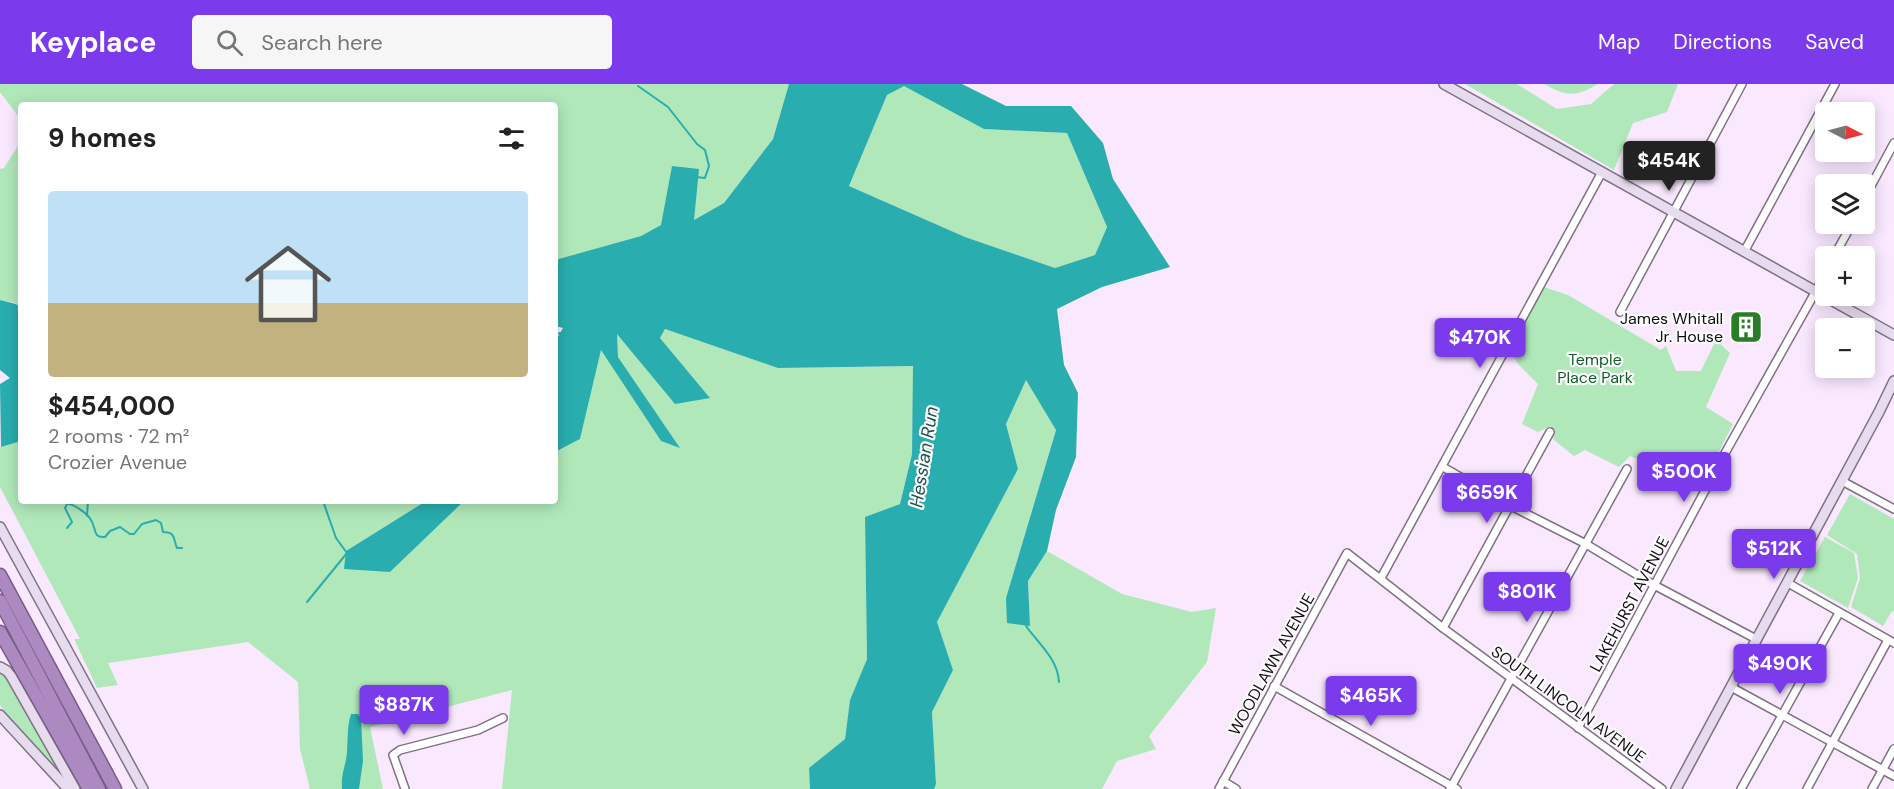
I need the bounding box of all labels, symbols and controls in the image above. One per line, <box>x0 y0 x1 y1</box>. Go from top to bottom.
search box <box>192 15 612 69</box>
text: Keyplace <box>30 24 156 61</box>
icon: search <box>213 26 246 59</box>
text: Search here <box>261 28 383 57</box>
text: Map <box>1598 28 1640 56</box>
text: Directions <box>1673 28 1772 56</box>
text: Saved <box>1805 28 1864 56</box>
north arrow <box>1815 102 1875 162</box>
map controls <box>1815 102 1875 378</box>
text: 9 homes <box>48 121 157 155</box>
icon: filters <box>495 122 528 155</box>
pin: $454K <box>1627 141 1711 192</box>
text: $454K <box>1637 147 1701 173</box>
button: layers <box>1815 174 1875 234</box>
icon: home <box>234 230 342 338</box>
button: + <box>1815 246 1875 306</box>
place label: James Whitall Jr. House <box>1620 308 1723 347</box>
building icon: James Whitall Jr. House <box>1728 309 1764 345</box>
pin: $470K <box>1438 318 1522 369</box>
button: − <box>1815 318 1875 378</box>
text: $470K <box>1449 324 1511 350</box>
park label: Temple Place Park <box>1557 349 1633 388</box>
text: $454,000 <box>48 389 175 423</box>
water label: Hessian Run <box>904 405 944 509</box>
text: 2 rooms · 72 m² <box>48 423 189 449</box>
text: Crozier Avenue <box>48 449 187 475</box>
pin: $500K <box>1642 452 1726 503</box>
text: $500K <box>1651 458 1717 484</box>
pin: $659K <box>1445 473 1529 524</box>
text: $659K <box>1456 479 1518 505</box>
pin: $512K <box>1732 529 1816 580</box>
street label: LAKEHURST AVENUE <box>1585 533 1674 675</box>
text: $512K <box>1746 535 1802 561</box>
pin: $801K <box>1485 572 1569 623</box>
text: $801K <box>1497 578 1557 604</box>
street label: WOODLAWN AVENUE <box>1224 590 1319 739</box>
street label: SOUTH LINCOLN AVENUE <box>1487 641 1650 768</box>
pin: $490K <box>1738 644 1822 695</box>
text: $490K <box>1748 650 1812 676</box>
pin: $465K <box>1329 676 1413 727</box>
text: $465K <box>1340 682 1402 708</box>
pin: $887K <box>362 685 446 736</box>
text: $887K <box>374 691 435 717</box>

